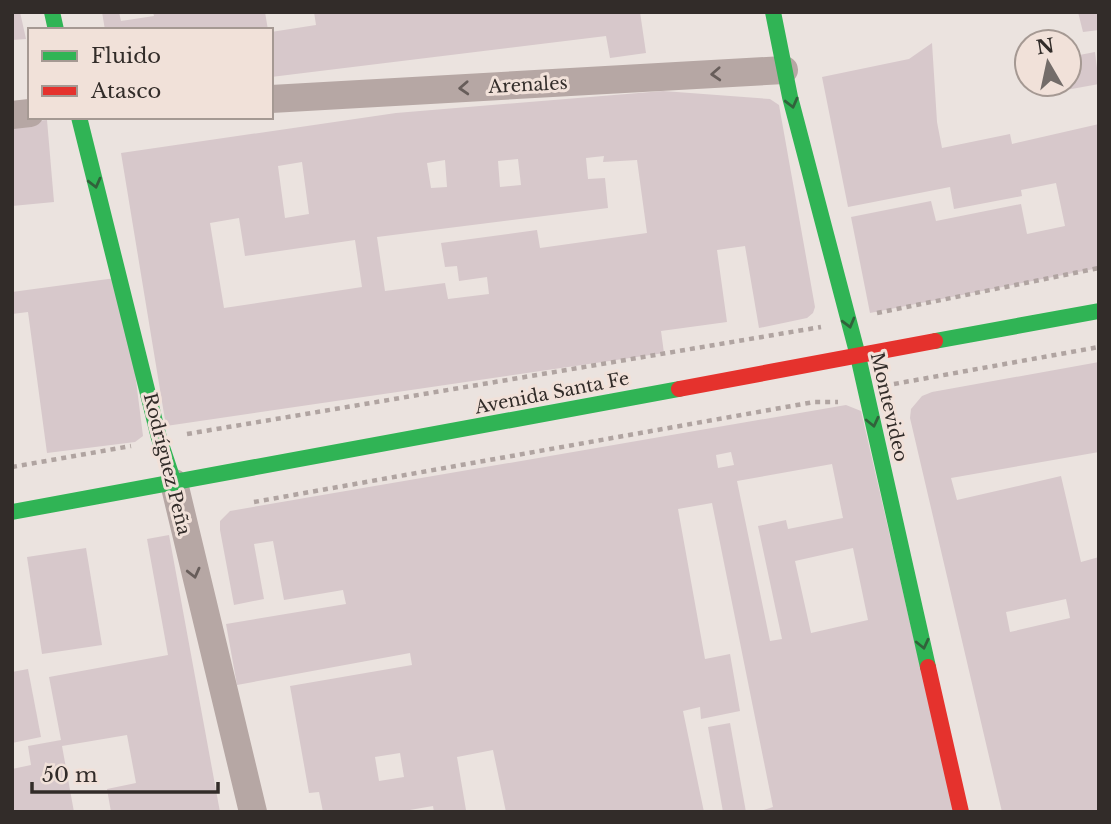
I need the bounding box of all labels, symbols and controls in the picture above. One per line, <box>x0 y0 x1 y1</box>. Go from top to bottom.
legend <box>28 28 273 119</box>
north arrow <box>1013 28 1083 98</box>
text: N <box>1035 34 1056 59</box>
text: Fluido <box>91 43 161 69</box>
one-way arrow <box>710 66 721 81</box>
street label: Arenales <box>487 72 568 98</box>
text: Atasco <box>90 78 161 104</box>
one-way arrow <box>459 80 470 95</box>
one-way arrow <box>784 97 798 109</box>
one-way arrow <box>87 177 101 189</box>
one-way arrow <box>841 317 855 329</box>
street label: Montevideo <box>866 350 912 464</box>
street label: Avenida Santa Fe <box>472 367 631 419</box>
street label: Rodríguez Peña <box>139 391 195 537</box>
one-way arrow <box>864 416 879 428</box>
one-way arrow <box>186 567 200 579</box>
one-way arrow <box>915 638 929 650</box>
scale bar <box>32 750 217 794</box>
text: 50 m <box>42 762 98 788</box>

